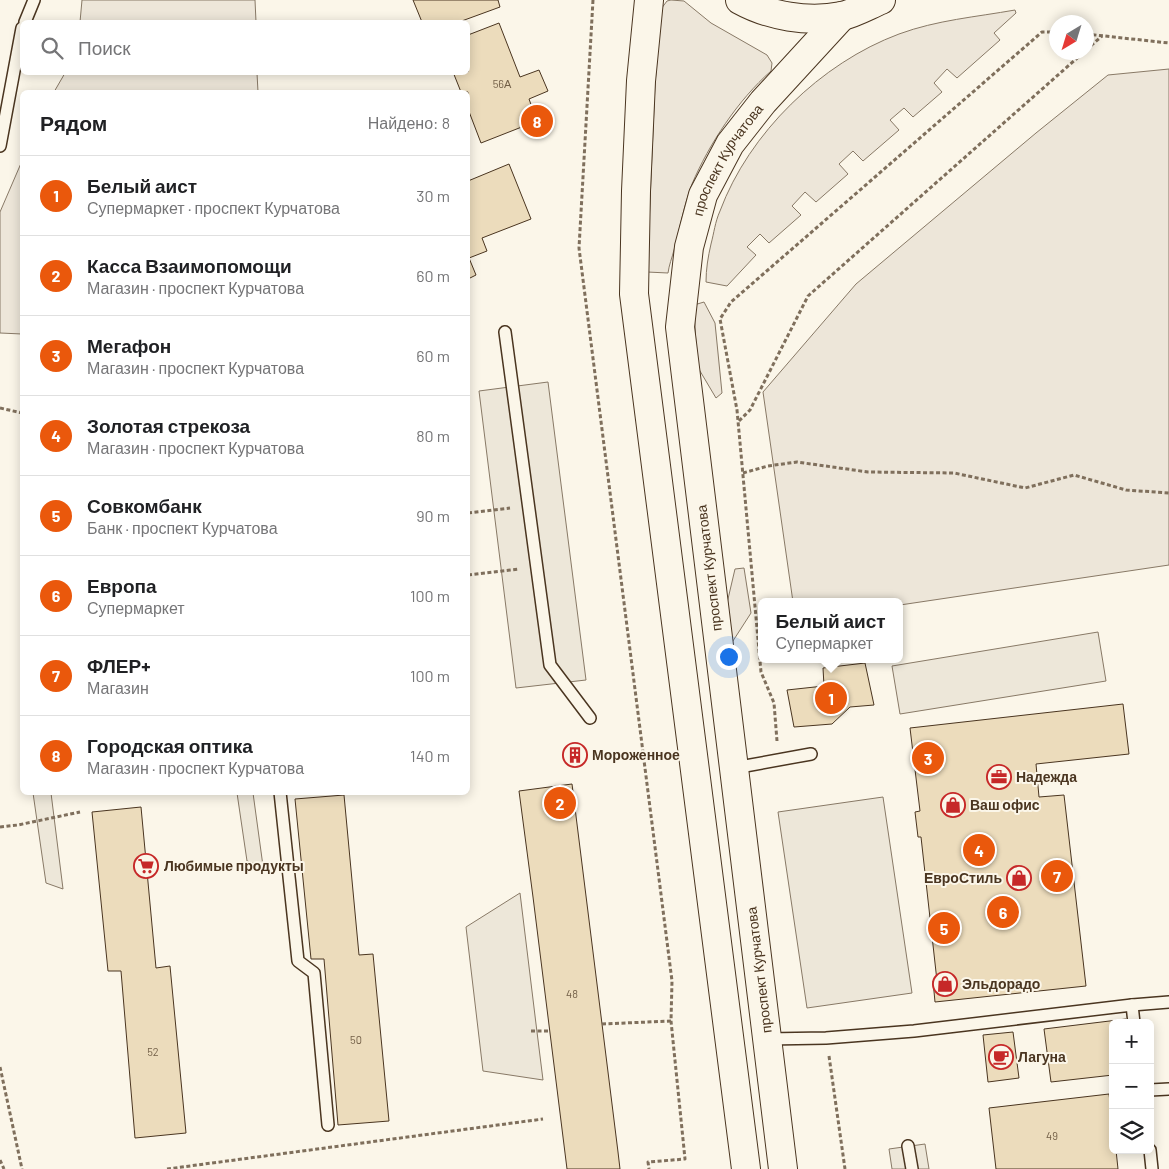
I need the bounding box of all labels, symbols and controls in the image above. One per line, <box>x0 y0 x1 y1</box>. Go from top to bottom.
north arrow <box>1049 15 1094 60</box>
search box <box>20 20 470 75</box>
icon: search <box>38 34 66 62</box>
text: Поиск <box>78 36 131 59</box>
house number: 56А <box>493 77 512 90</box>
street label: проспект Курчатова <box>689 100 766 218</box>
pin: 8 <box>521 102 553 140</box>
text: Рядом <box>40 110 107 135</box>
text: Найдено: 8 <box>368 113 450 132</box>
text: Белый аист <box>87 174 197 197</box>
text: 1 <box>53 186 59 205</box>
text: 30 m <box>416 186 450 205</box>
text: Супермаркет · проспект Курчатова <box>87 198 340 217</box>
text: Касса Взаимопомощи <box>87 254 292 277</box>
text: 2 <box>52 266 60 285</box>
text: 60 m <box>416 266 450 285</box>
text: Магазин · проспект Курчатова <box>87 278 304 297</box>
text: Мегафон <box>87 334 171 357</box>
text: 3 <box>52 346 60 365</box>
text: 60 m <box>416 346 450 365</box>
text: Магазин · проспект Курчатова <box>87 358 304 377</box>
text: Золотая стрекоза <box>87 414 250 437</box>
text: 4 <box>51 426 61 445</box>
text: 80 m <box>416 426 450 445</box>
text: Магазин · проспект Курчатова <box>87 438 304 457</box>
text: Совкомбанк <box>87 494 202 517</box>
street label: проспект Курчатова <box>692 504 725 632</box>
text: 5 <box>52 506 60 525</box>
text: 90 m <box>416 506 450 525</box>
text: Банк · проспект Курчатова <box>87 518 278 537</box>
text: Европа <box>87 574 157 597</box>
text: 6 <box>52 586 60 605</box>
text: 100 m <box>410 586 450 605</box>
text: Супермаркет <box>87 598 185 617</box>
popup <box>758 598 903 663</box>
text: Белый аист <box>775 609 886 632</box>
text: Супермаркет <box>775 633 873 652</box>
your location <box>716 644 742 670</box>
text: ФЛЕР+ <box>87 654 150 677</box>
text: 7 <box>52 666 60 685</box>
text: 100 m <box>410 666 450 685</box>
text: Магазин <box>87 678 149 697</box>
pin: 1 <box>815 679 847 717</box>
text: Городская оптика <box>87 734 253 757</box>
pin: 3 <box>912 739 944 777</box>
building icon: Мороженное <box>562 742 588 768</box>
text: 8 <box>52 746 60 765</box>
text: 140 m <box>410 746 450 765</box>
place label: Мороженное <box>592 746 680 763</box>
text: Магазин · проспект Курчатова <box>87 758 304 777</box>
office icon: Надежда <box>986 764 1012 790</box>
place label: Надежда <box>1016 768 1077 785</box>
pin: 2 <box>544 784 576 822</box>
shop icon: Ваш офис <box>940 792 966 818</box>
place label: Ваш офис <box>970 796 1040 813</box>
pin: 4 <box>963 831 995 869</box>
supermarket icon: Любимые продукты <box>133 853 159 879</box>
place label: Любимые продукты <box>164 857 304 874</box>
pin: 7 <box>1041 857 1073 895</box>
shop icon: ЕвроСтиль <box>1006 865 1032 891</box>
place label: ЕвроСтиль <box>924 869 1002 886</box>
pin: 6 <box>987 893 1019 931</box>
street label: проспект Курчатова <box>742 906 775 1034</box>
pin: 5 <box>928 909 960 947</box>
shop icon: Эльдорадо <box>932 971 958 997</box>
place label: Эльдорадо <box>962 975 1040 992</box>
house number: 48 <box>566 987 578 1000</box>
map controls <box>1109 1019 1154 1154</box>
button: + <box>1109 1019 1154 1064</box>
house number: 50 <box>350 1033 362 1046</box>
cafe icon: Лагуна <box>988 1044 1014 1070</box>
house number: 52 <box>147 1045 159 1058</box>
place label: Лагуна <box>1018 1048 1066 1065</box>
button: − <box>1109 1064 1154 1109</box>
button: layers <box>1109 1109 1154 1154</box>
house number: 49 <box>1046 1129 1058 1142</box>

